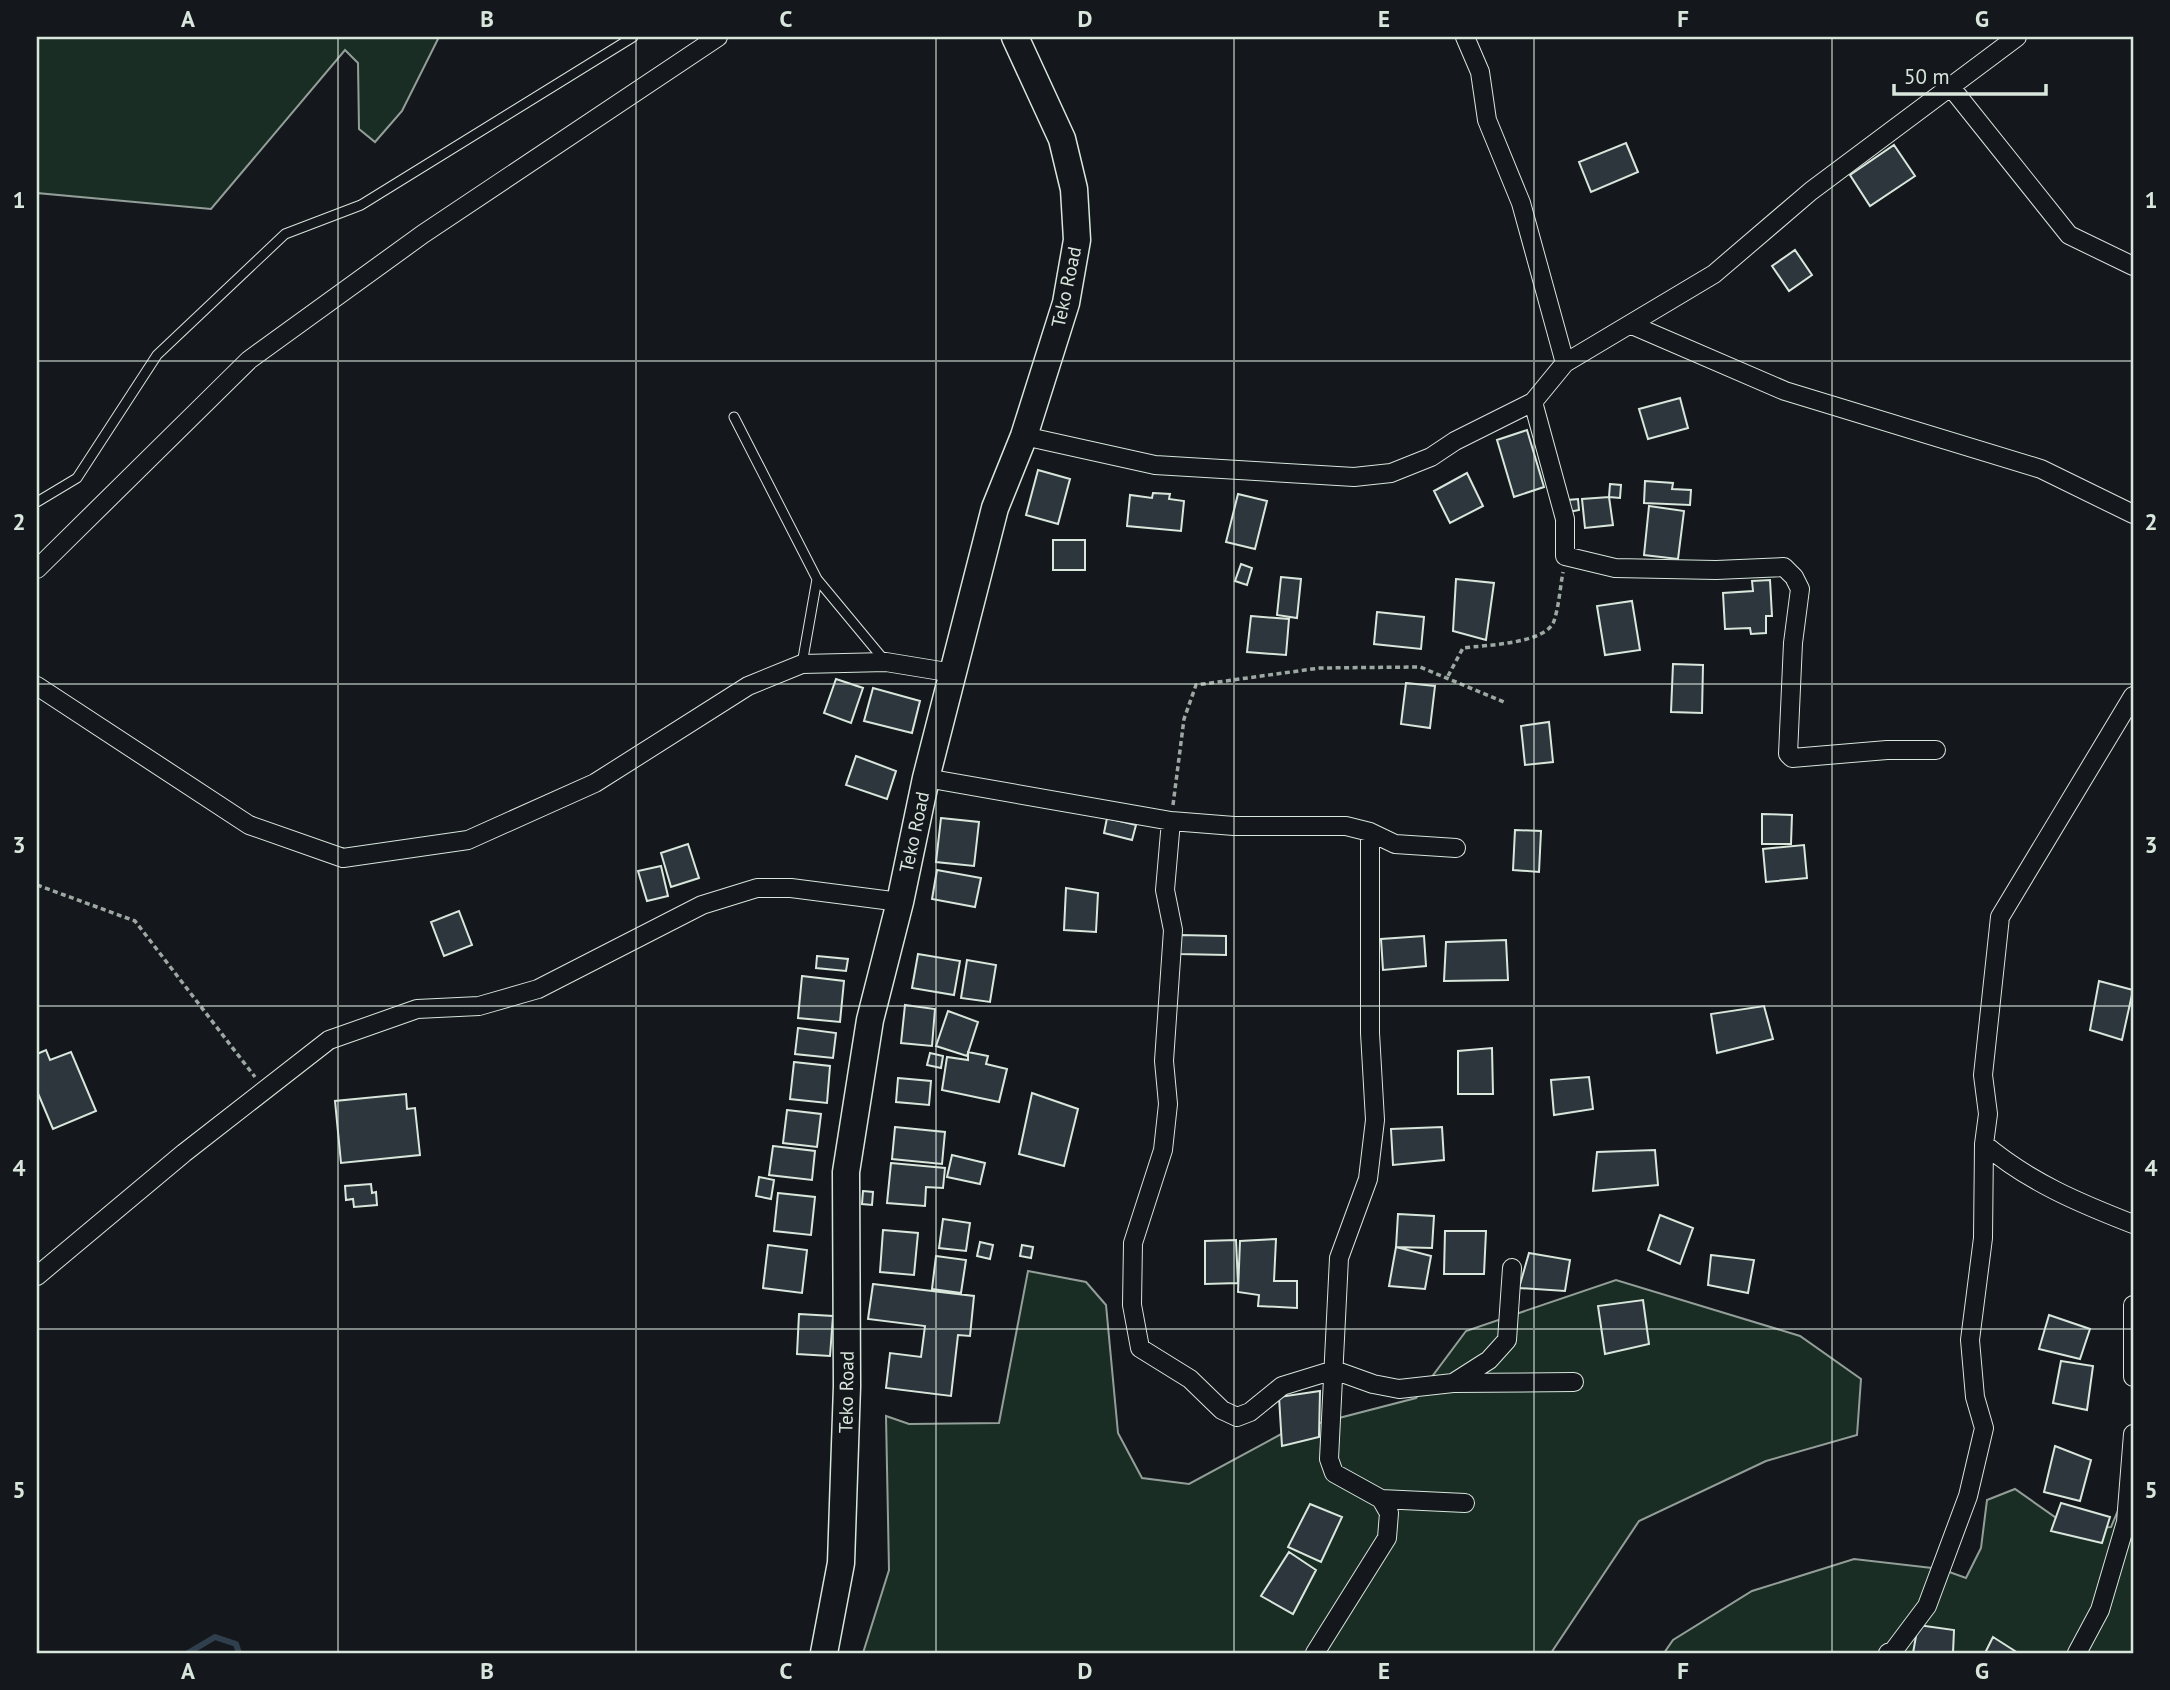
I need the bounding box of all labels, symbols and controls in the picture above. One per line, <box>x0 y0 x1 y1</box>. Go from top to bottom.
text: A <box>181 4 195 33</box>
text: B <box>480 4 494 33</box>
text: C <box>780 4 793 33</box>
text: D <box>1078 4 1092 33</box>
text: E <box>1378 4 1390 33</box>
text: F <box>1677 4 1689 33</box>
text: G <box>1975 4 1989 33</box>
scale bar <box>1894 52 2046 96</box>
text: 50 m <box>1904 63 1950 90</box>
text: 1 <box>12 185 26 214</box>
text: 1 <box>2144 185 2158 214</box>
street label: Teko Road <box>1046 244 1086 330</box>
text: 2 <box>12 507 26 536</box>
text: 2 <box>2144 507 2158 536</box>
street label: Teko Road <box>894 789 934 875</box>
text: 3 <box>12 830 26 859</box>
text: 3 <box>2144 830 2158 859</box>
text: 4 <box>12 1153 26 1182</box>
text: 4 <box>2144 1153 2158 1182</box>
street label: Teko Road <box>833 1351 859 1433</box>
text: 5 <box>12 1475 26 1504</box>
text: 5 <box>2144 1475 2158 1504</box>
text: A <box>181 1656 195 1685</box>
text: B <box>480 1656 494 1685</box>
text: C <box>780 1656 793 1685</box>
text: D <box>1078 1656 1092 1685</box>
text: E <box>1378 1656 1390 1685</box>
text: F <box>1677 1656 1689 1685</box>
text: G <box>1975 1656 1989 1685</box>

